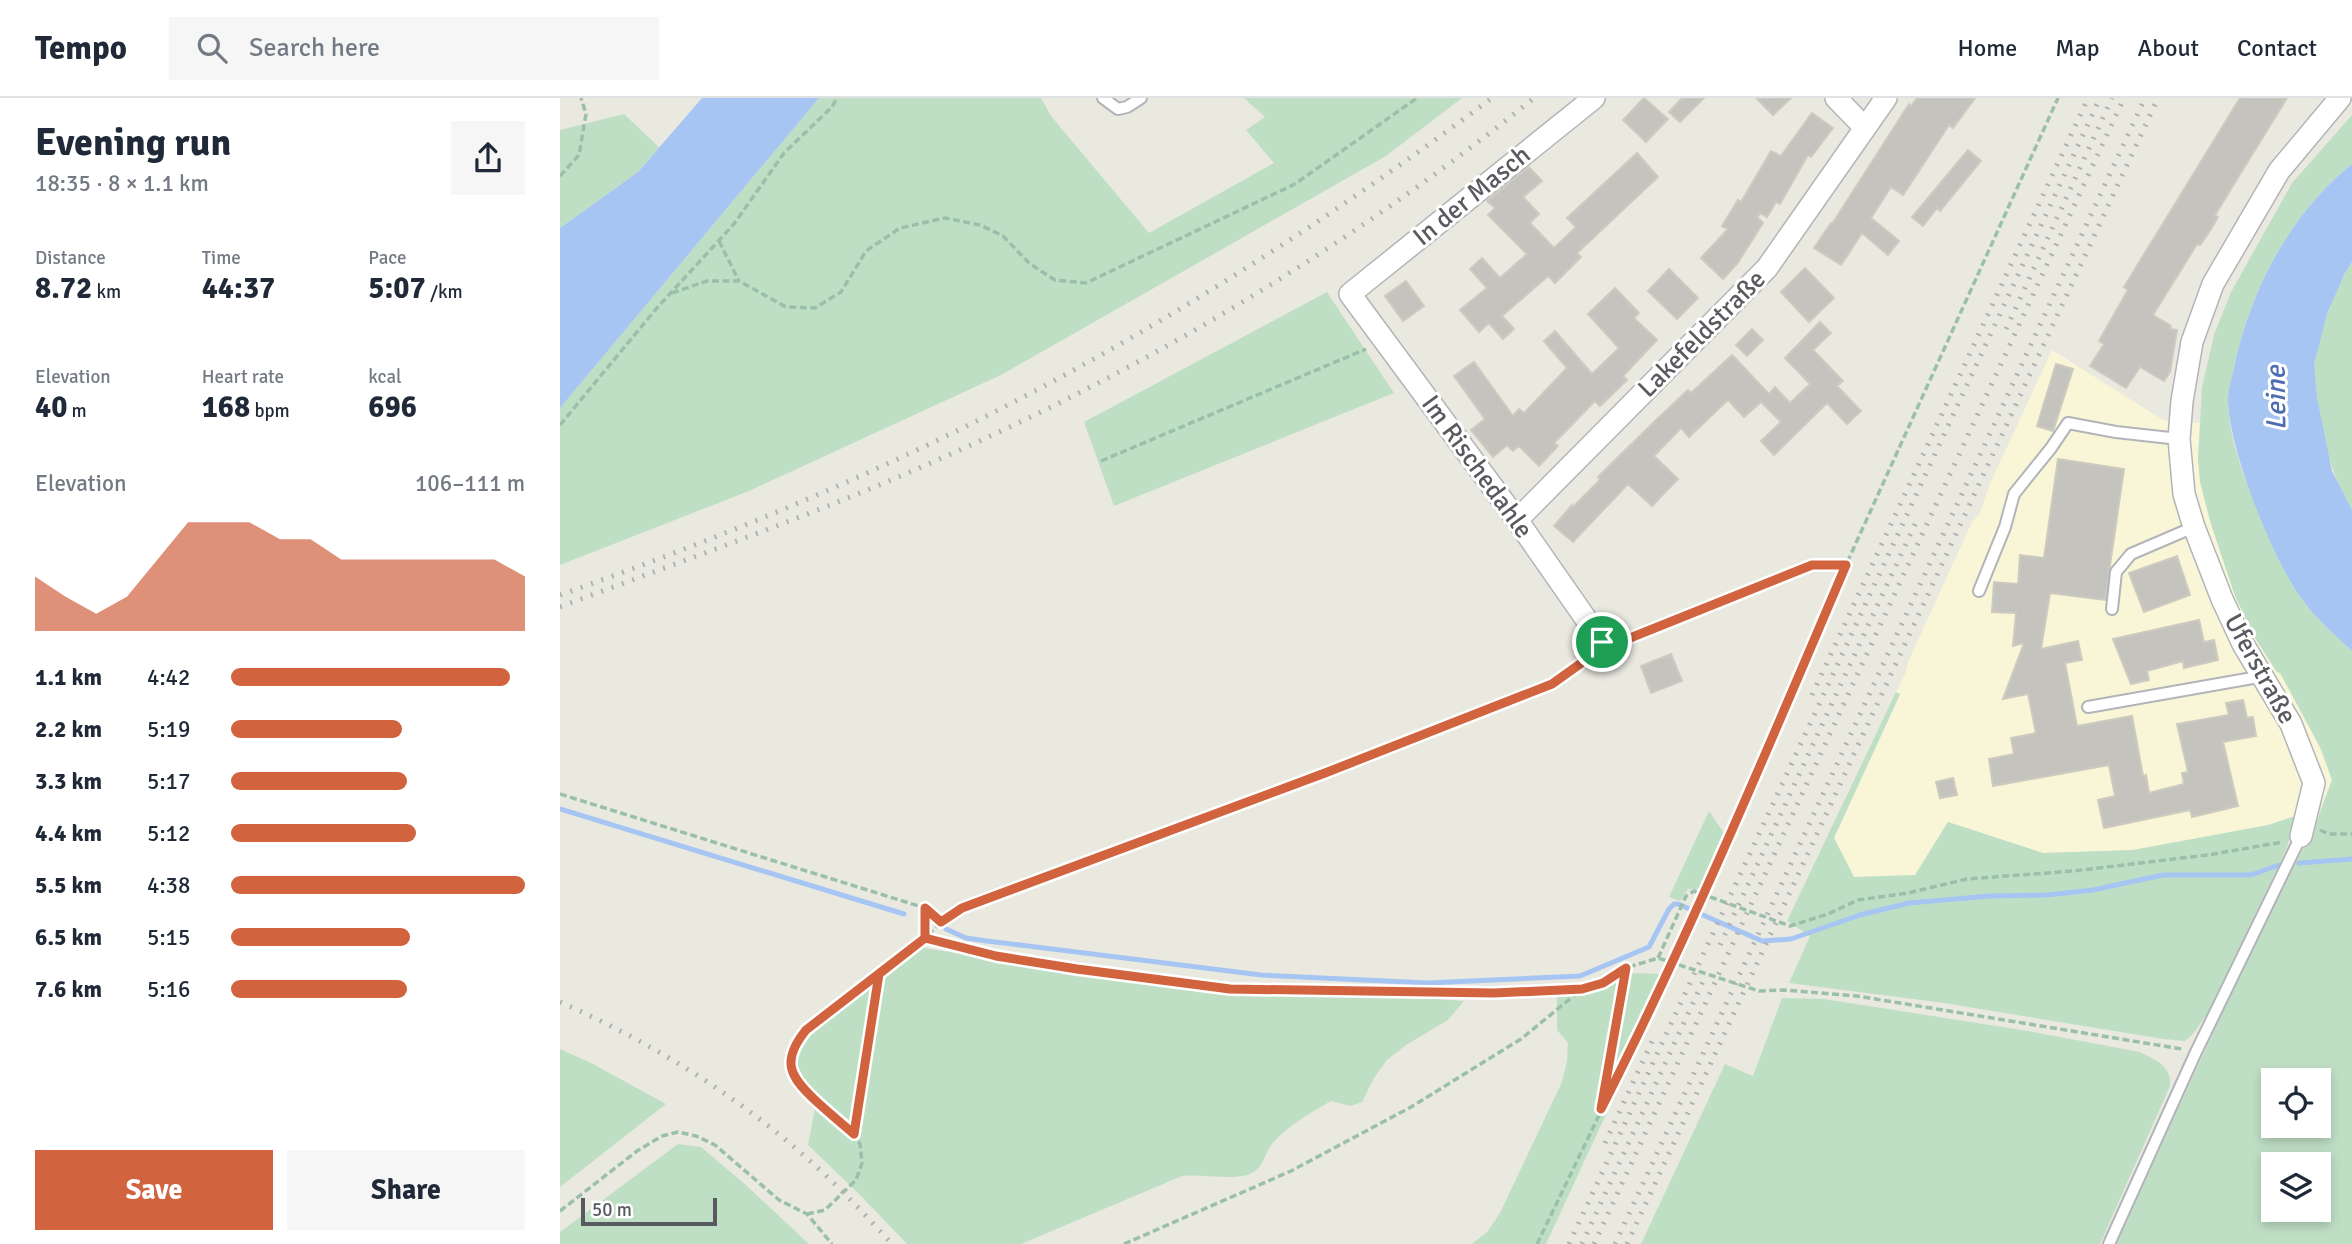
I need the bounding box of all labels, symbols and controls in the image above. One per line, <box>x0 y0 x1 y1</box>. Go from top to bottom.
search box <box>169 17 659 80</box>
text: Tempo <box>35 28 127 69</box>
icon: search <box>193 29 231 67</box>
text: Search here <box>249 32 380 64</box>
text: Home <box>1957 33 2017 63</box>
text: Map <box>2055 33 2100 63</box>
text: About <box>2138 33 2199 63</box>
text: Contact <box>2237 33 2317 63</box>
text: Evening run <box>35 119 231 166</box>
button: share <box>451 121 525 195</box>
street label: In der Masch <box>1407 139 1537 253</box>
text: 18:35 · 8 × 1.1 km <box>35 169 209 198</box>
text: Distance <box>35 246 106 270</box>
text: Time <box>202 246 241 270</box>
text: Pace <box>368 246 407 270</box>
street label: Lakefeldstraße <box>1632 264 1772 404</box>
text: 8.72 <box>35 270 92 307</box>
text: 44:37 <box>202 270 275 307</box>
text: 5:07 <box>368 270 426 307</box>
text: km <box>92 280 121 304</box>
text: /km <box>426 280 463 304</box>
water label: Leine <box>2258 363 2294 431</box>
text: Elevation <box>35 365 111 389</box>
text: Heart rate <box>202 365 284 389</box>
text: kcal <box>368 365 402 389</box>
text: 40 <box>35 389 67 426</box>
text: 168 <box>202 389 250 426</box>
text: 696 <box>368 389 417 426</box>
street label: Im Rischedahle <box>1414 389 1540 545</box>
text: m <box>67 399 87 423</box>
text: bpm <box>250 399 290 423</box>
text: Elevation <box>35 469 127 498</box>
text: 106–111 m <box>415 469 525 498</box>
street label: Uferstraße <box>2217 608 2303 730</box>
pin <box>1572 612 1632 672</box>
icon: arrive <box>1583 623 1621 661</box>
text: 1.1 km <box>35 663 102 692</box>
text: 4:42 <box>147 663 190 692</box>
text: 2.2 km <box>35 715 102 744</box>
text: 5:19 <box>147 715 190 744</box>
text: 3.3 km <box>35 767 102 796</box>
text: 5:17 <box>147 767 190 796</box>
text: 4.4 km <box>35 819 102 848</box>
text: 5:12 <box>147 819 190 848</box>
text: 5.5 km <box>35 871 102 900</box>
text: 4:38 <box>147 871 190 900</box>
text: 6.5 km <box>35 923 102 952</box>
text: 5:15 <box>147 923 190 952</box>
text: 7.6 km <box>35 975 102 1004</box>
text: 5:16 <box>147 975 190 1004</box>
map controls <box>2261 1068 2331 1222</box>
button: locate <box>2261 1068 2331 1138</box>
button: Save <box>35 1150 273 1230</box>
button: Share <box>287 1150 525 1230</box>
button: layers <box>2261 1152 2331 1222</box>
scale bar <box>581 1195 718 1227</box>
text: 50 m <box>592 1198 632 1222</box>

